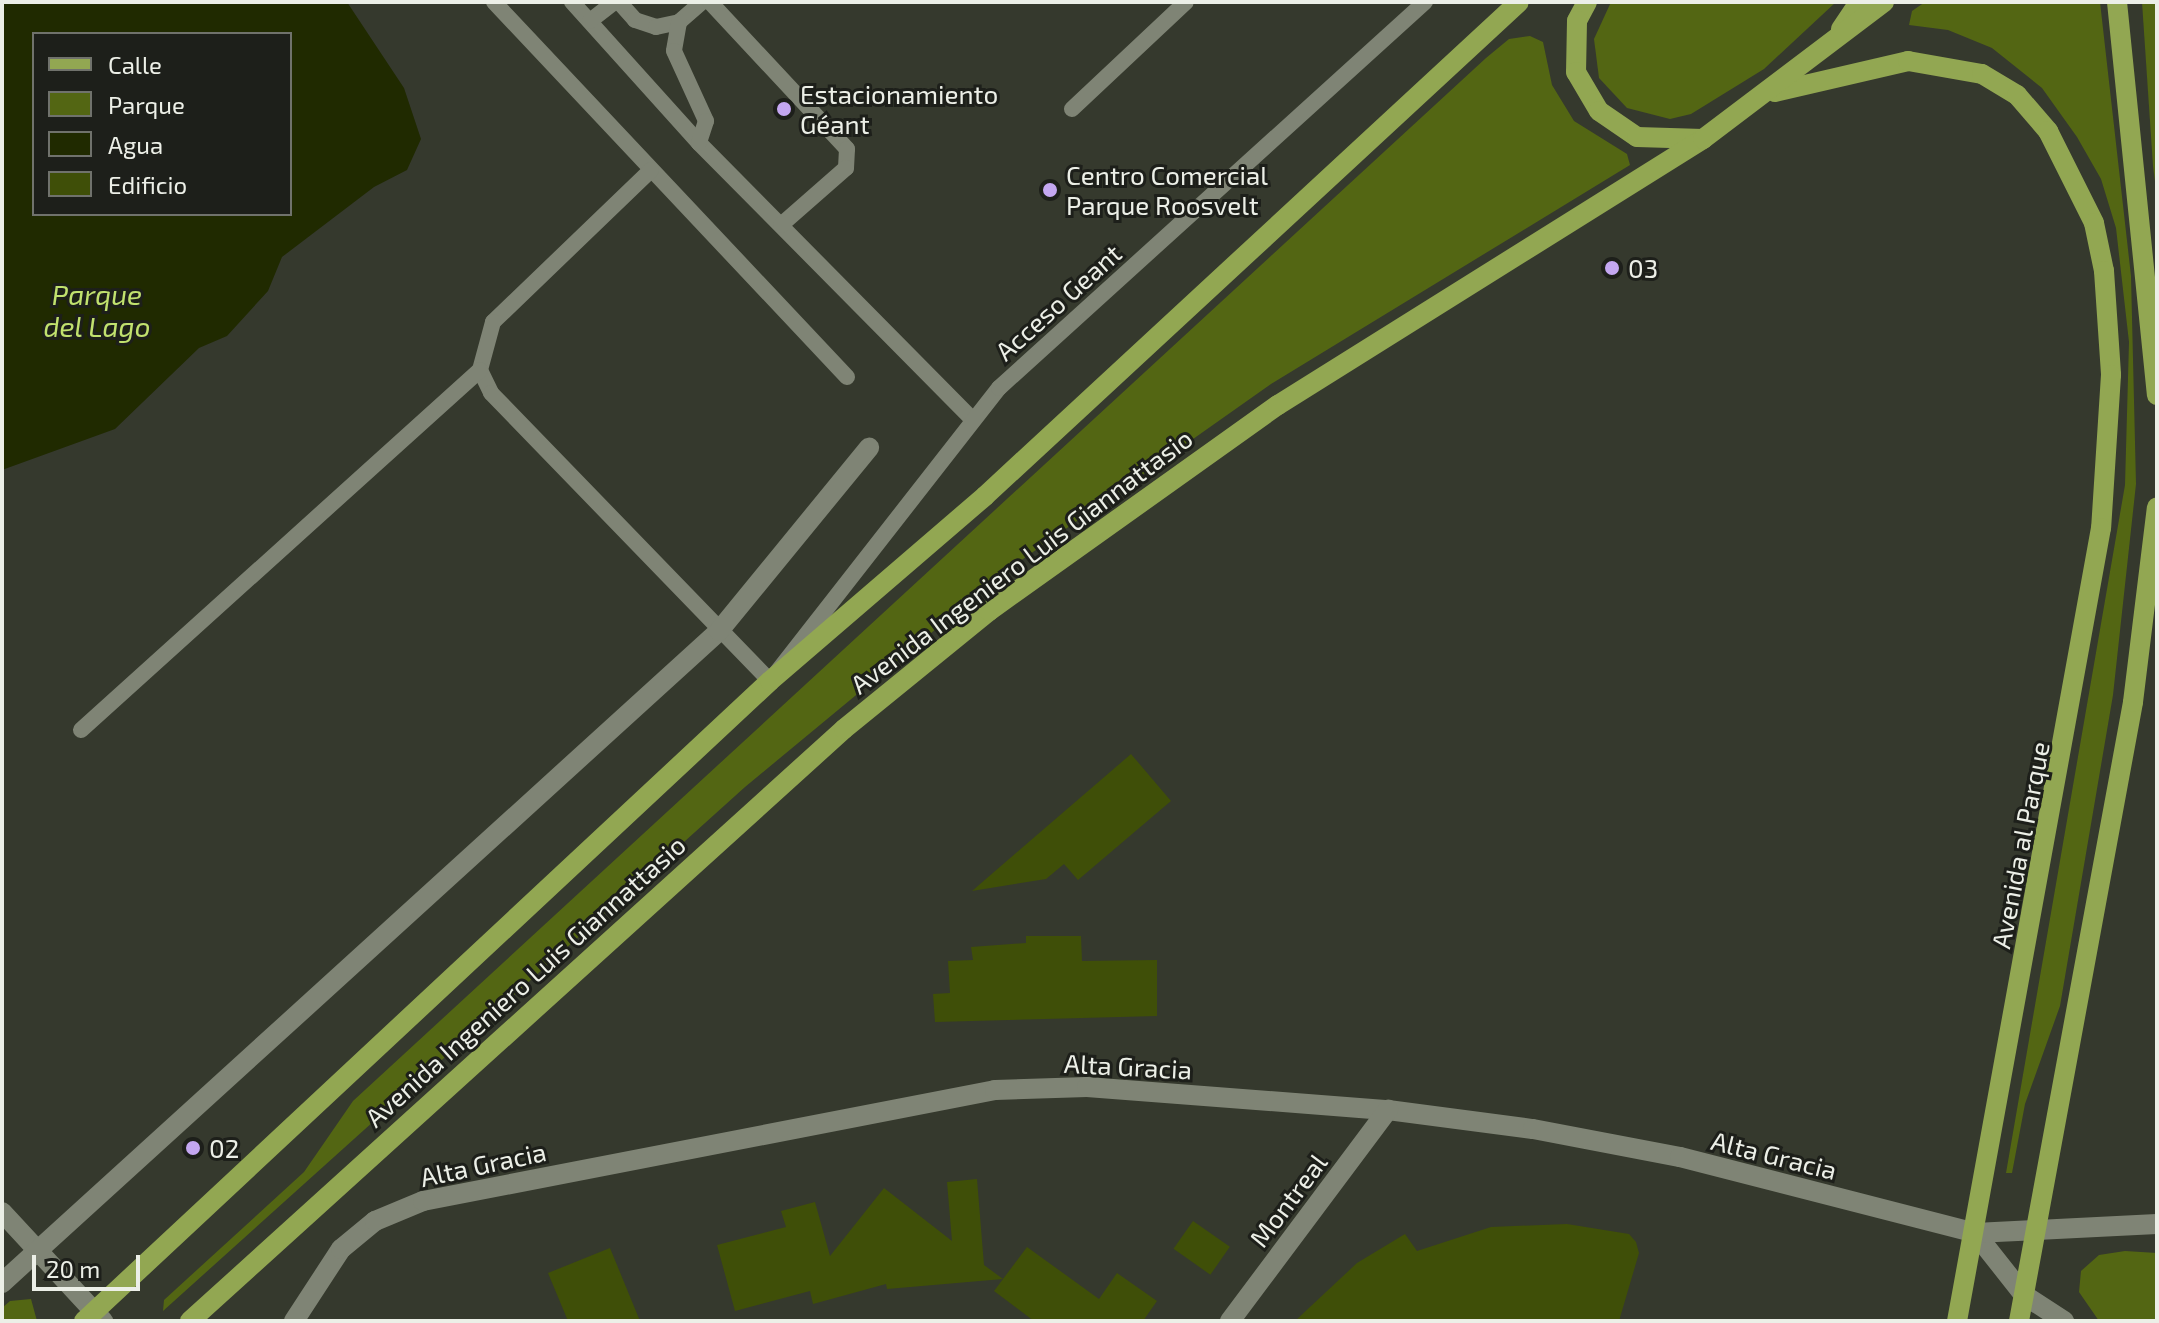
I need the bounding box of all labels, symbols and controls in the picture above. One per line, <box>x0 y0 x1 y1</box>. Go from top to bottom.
legend <box>32 32 292 216</box>
text: Calle <box>108 50 162 79</box>
place label: Estacionamiento Géant <box>800 78 998 140</box>
text: Parque <box>108 90 185 119</box>
marker: Estacionamiento Géant <box>775 100 793 118</box>
text: Agua <box>108 130 163 159</box>
place label: Centro Comercial Parque Roosvelt <box>1066 159 1268 220</box>
text: Edificio <box>108 170 187 199</box>
marker: Centro Comercial Parque Roosvelt <box>1041 181 1059 199</box>
street label: Acceso Geant <box>989 237 1127 367</box>
place label: 03 <box>1628 252 1658 284</box>
marker: 03 <box>1603 259 1621 277</box>
water label: Parque del Lago <box>43 277 151 343</box>
street label: Avenida Ingeniero Luis Giannattasio <box>844 422 1198 700</box>
street label: Avenida al Parque <box>1985 739 2055 951</box>
street label: Avenida Ingeniero Luis Giannattasio <box>359 829 691 1133</box>
street label: Alta Gracia <box>1063 1047 1193 1085</box>
street label: Alta Gracia <box>1708 1124 1840 1186</box>
place label: 02 <box>209 1132 239 1164</box>
street label: Alta Gracia <box>417 1135 549 1193</box>
marker: 02 <box>184 1139 202 1157</box>
street label: Montreal <box>1243 1147 1333 1253</box>
scale bar <box>36 1239 144 1289</box>
text: 20 m <box>46 1254 100 1283</box>

